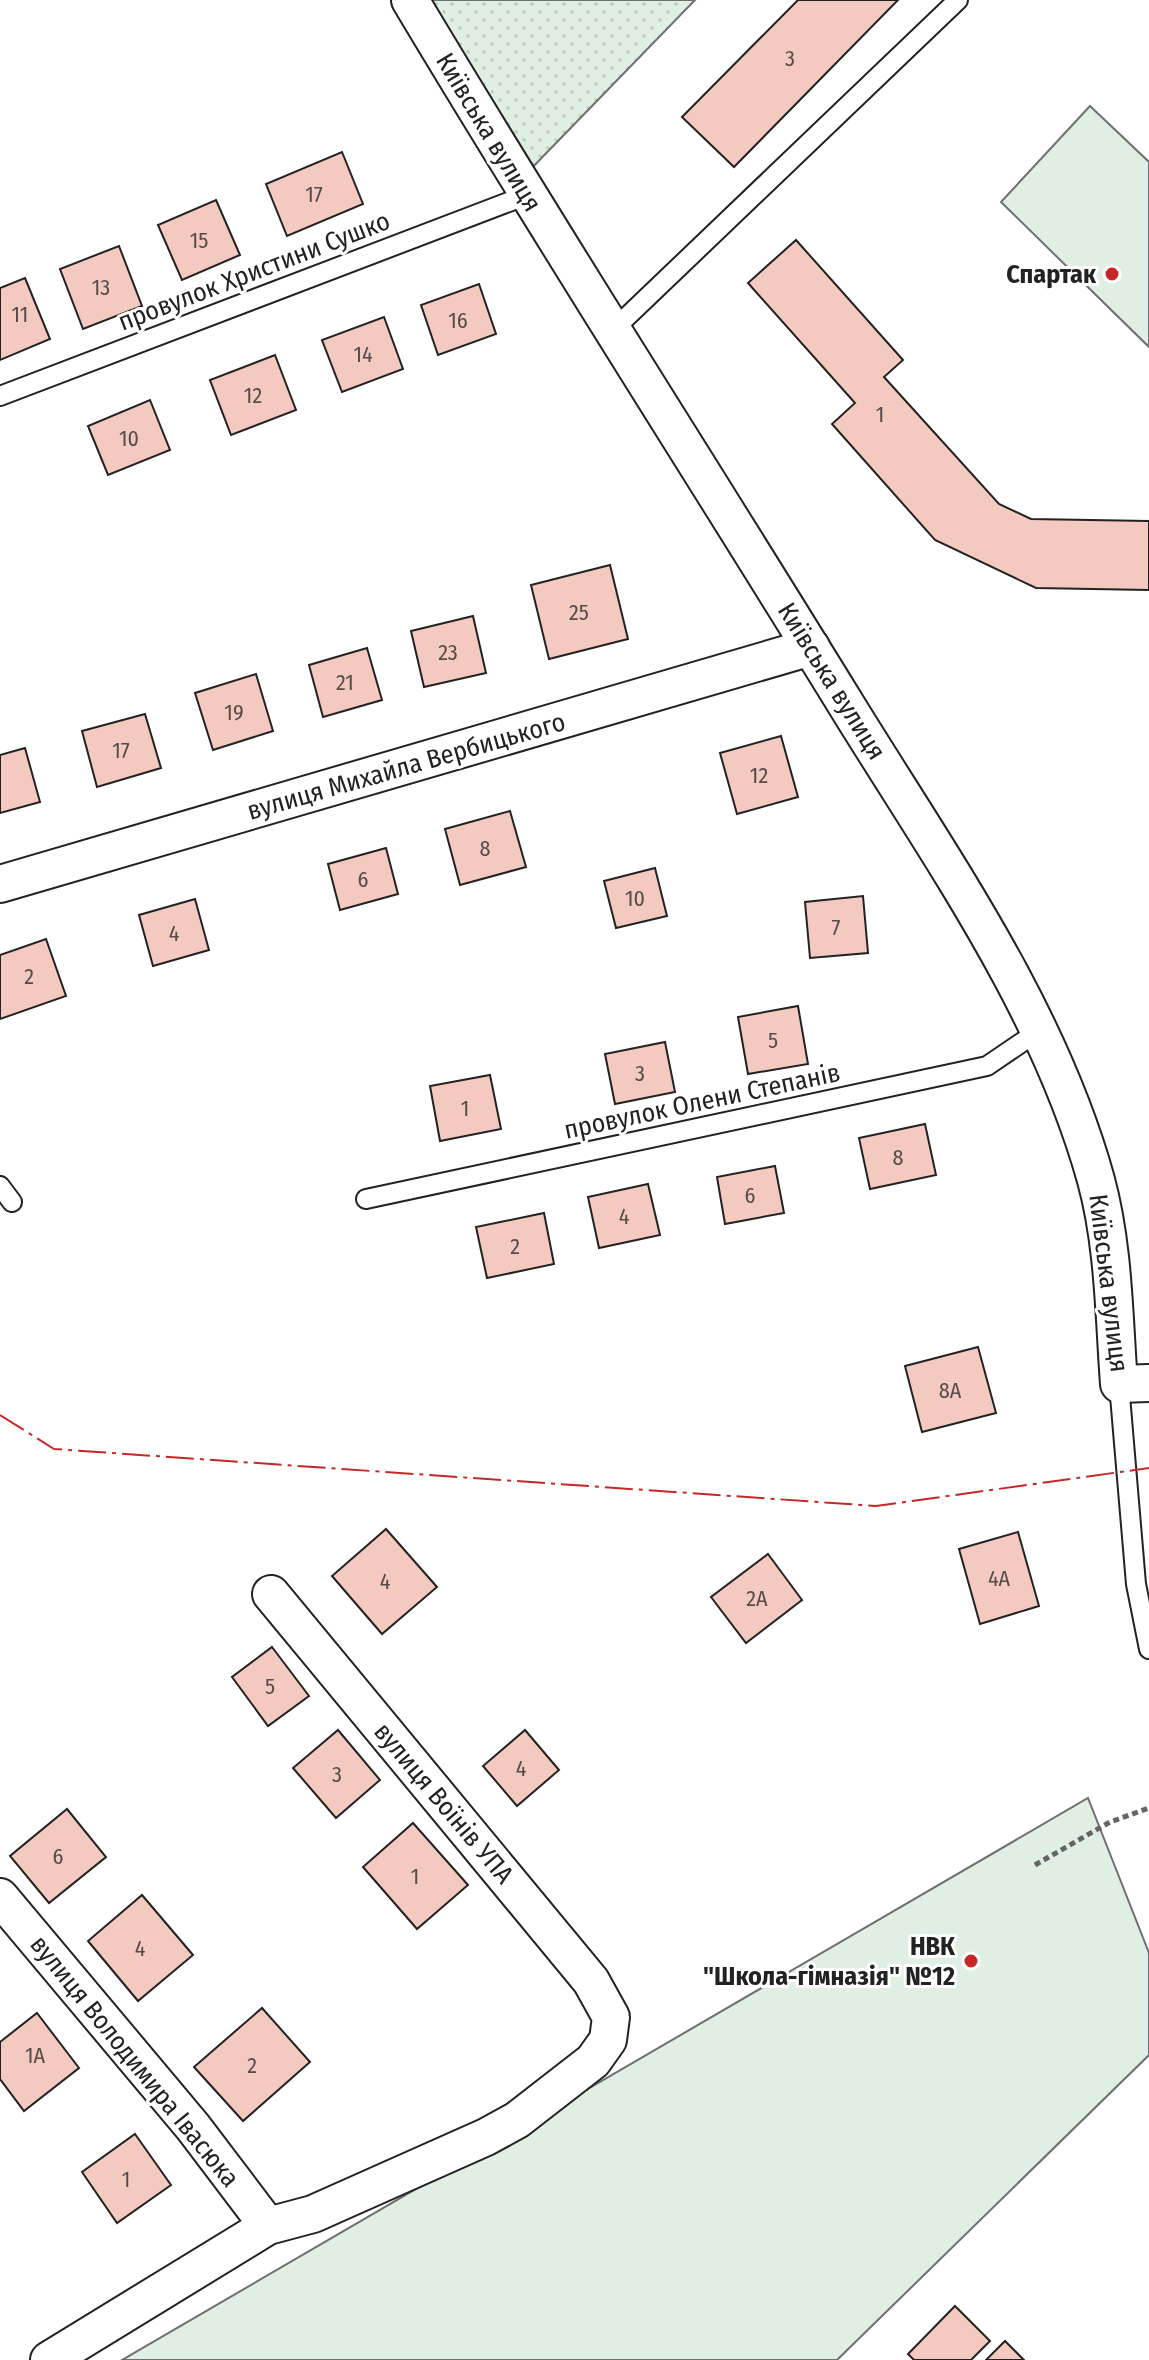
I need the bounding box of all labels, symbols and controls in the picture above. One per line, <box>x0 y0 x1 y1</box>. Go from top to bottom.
house number: 3 <box>785 45 795 72</box>
street label: Київська вулиця <box>429 47 548 217</box>
house number: 17 <box>305 181 323 208</box>
street label: провулок Христини Сушко <box>114 205 394 338</box>
house number: 15 <box>190 227 208 254</box>
place label: Спартак <box>1006 259 1097 290</box>
marker: Спартак <box>1103 265 1121 283</box>
house number: 13 <box>92 274 110 301</box>
house number: 11 <box>12 301 28 328</box>
house number: 16 <box>448 307 468 334</box>
house number: 14 <box>353 341 373 368</box>
house number: 12 <box>244 382 262 409</box>
house number: 1 <box>876 401 884 428</box>
house number: 10 <box>119 425 139 452</box>
street label: Київська вулиця <box>771 597 892 765</box>
house number: 25 <box>569 599 589 626</box>
house number: 23 <box>438 639 458 666</box>
house number: 21 <box>336 669 354 696</box>
house number: 19 <box>224 699 244 726</box>
street label: вулиця Михайла Вербицького <box>244 706 569 827</box>
house number: 17 <box>112 737 130 764</box>
house number: 12 <box>750 762 768 789</box>
house number: 8 <box>479 835 491 862</box>
house number: 6 <box>358 866 369 893</box>
house number: 10 <box>625 885 645 912</box>
house number: 7 <box>832 914 841 941</box>
house number: 4 <box>169 920 180 947</box>
house number: 2 <box>24 963 34 990</box>
house number: 5 <box>768 1027 778 1054</box>
street label: провулок Олени Степанів <box>561 1057 843 1146</box>
house number: 3 <box>635 1060 645 1087</box>
house number: 1 <box>461 1095 469 1122</box>
house number: 8 <box>892 1144 904 1171</box>
house number: 6 <box>745 1182 756 1209</box>
street label: Київська вулиця <box>1082 1192 1135 1374</box>
house number: 4 <box>619 1203 630 1230</box>
house number: 2 <box>510 1233 520 1260</box>
house number: 8А <box>939 1377 962 1404</box>
house number: 4А <box>988 1565 1011 1592</box>
house number: 4 <box>380 1568 391 1595</box>
house number: 2А <box>746 1585 768 1612</box>
house number: 5 <box>265 1673 275 1700</box>
street label: вулиця Воїнів УПА <box>367 1717 520 1890</box>
house number: 4 <box>516 1755 527 1782</box>
house number: 3 <box>332 1761 342 1788</box>
house number: 6 <box>53 1843 64 1870</box>
house number: 1 <box>411 1863 419 1890</box>
street label: вулиця Володимира Івасюка <box>24 1929 246 2193</box>
place label: НВК "Школа-гімназія" №12 <box>703 1931 956 1992</box>
house number: 4 <box>135 1935 146 1962</box>
marker: НВК "Школа-гімназія" №12 <box>962 1952 980 1970</box>
house number: 1А <box>25 2042 46 2069</box>
house number: 2 <box>247 2052 257 2079</box>
house number: 1 <box>122 2166 130 2193</box>

